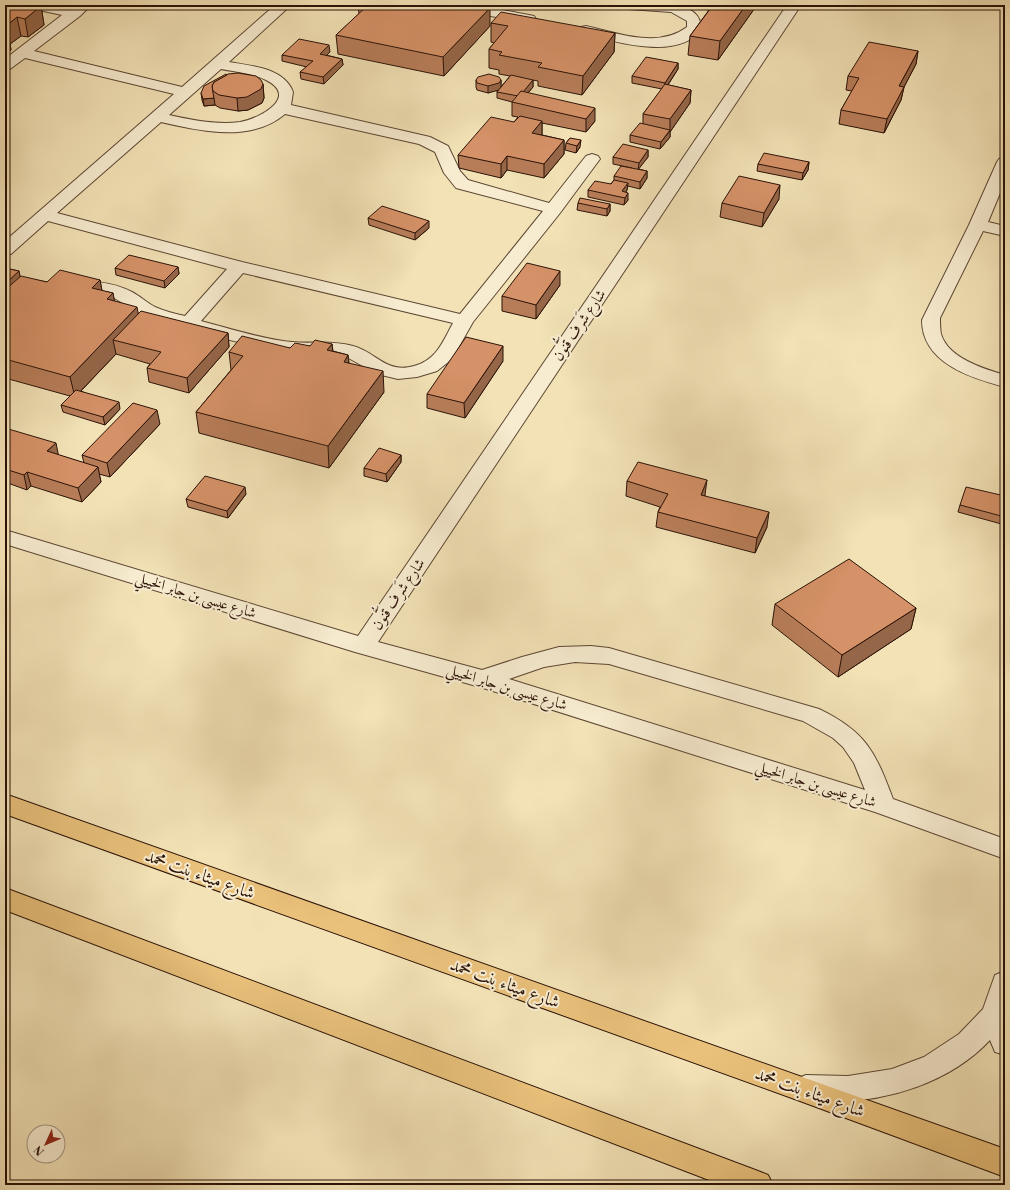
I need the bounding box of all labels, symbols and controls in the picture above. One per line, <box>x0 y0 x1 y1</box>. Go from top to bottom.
street label: شارع شَرف قَنُّون <box>544 283 613 366</box>
street label: شارع شَرف قَنُّون <box>363 552 432 635</box>
street label: شارع عيسى بن جابر الخييلي <box>132 568 259 627</box>
street label: شارع عيسى بن جابر الخييلي <box>443 660 570 719</box>
street label: شارع عيسى بن جابر الخييلي <box>752 757 879 816</box>
street label: شارع ميثاء بنت محمد <box>141 844 258 908</box>
street label: شارع ميثاء بنت محمد <box>446 953 563 1017</box>
street label: شارع ميثاء بنت محمد <box>751 1062 868 1126</box>
north arrow <box>26 1124 66 1164</box>
text: N <box>31 1142 48 1158</box>

